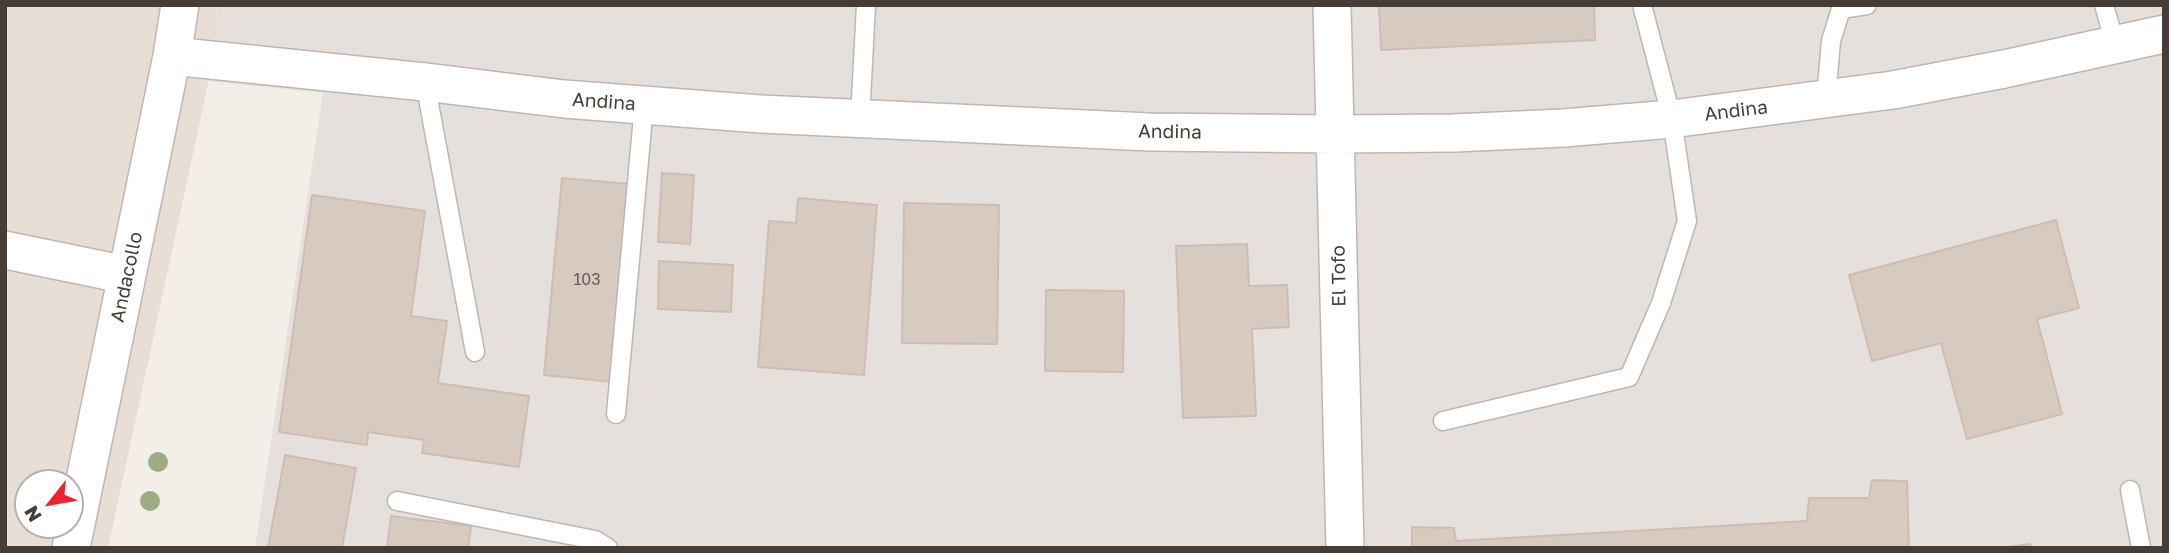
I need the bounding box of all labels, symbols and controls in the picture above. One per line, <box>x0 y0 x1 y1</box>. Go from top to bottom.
street label: Andina <box>571 88 637 116</box>
street label: Andina <box>1703 96 1769 126</box>
street label: Andina <box>1138 120 1202 144</box>
street label: Andacollo <box>106 230 148 324</box>
street label: El Tofo <box>1327 245 1351 307</box>
house number: 103 <box>573 270 601 290</box>
north arrow <box>14 469 84 539</box>
text: N <box>19 502 46 526</box>

